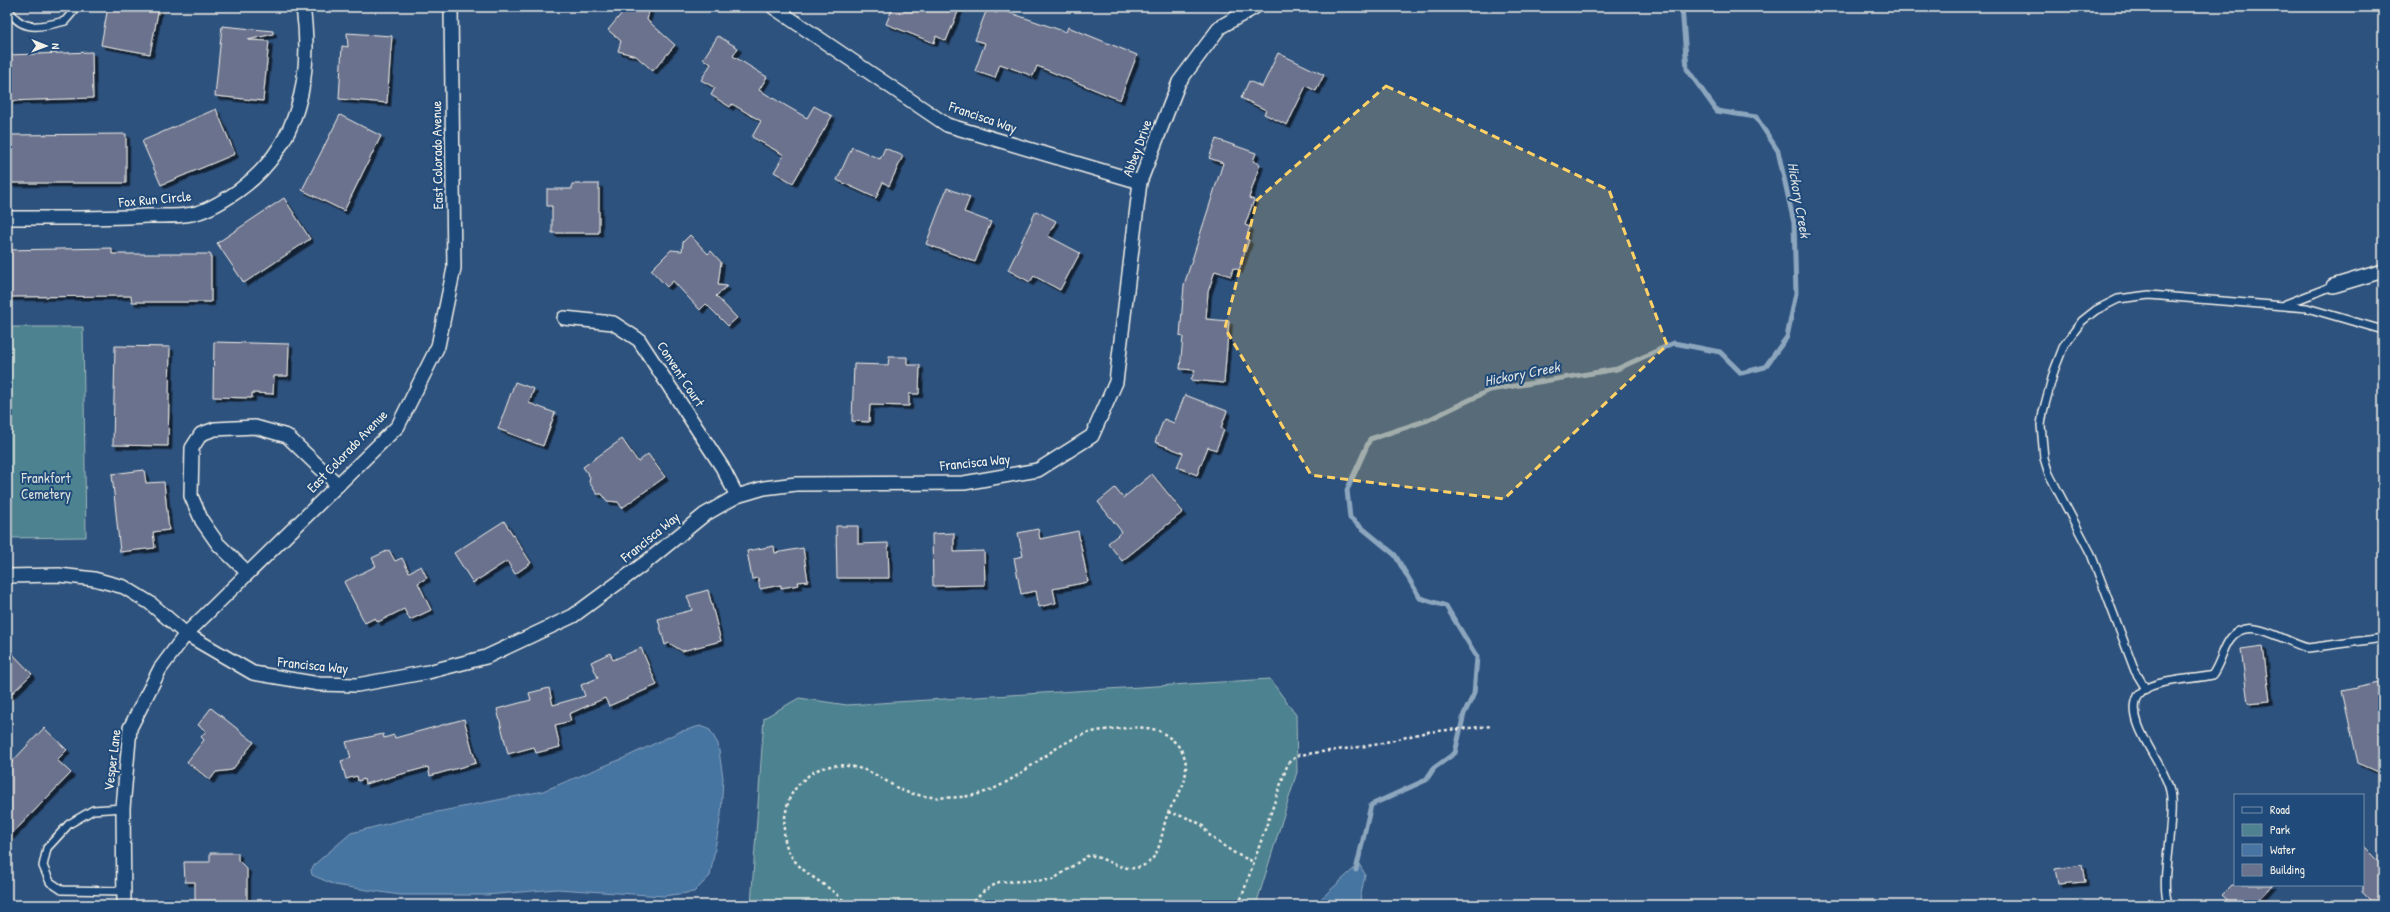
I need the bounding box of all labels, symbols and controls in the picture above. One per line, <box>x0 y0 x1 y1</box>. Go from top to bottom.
north arrow <box>26 26 66 66</box>
text: N <box>49 43 63 49</box>
street label: Francisca Way <box>945 96 1020 138</box>
street label: East Colorado Avenue <box>426 100 447 209</box>
street label: Abbey Drive <box>1117 116 1157 179</box>
water label: Hickory Creek <box>1783 161 1817 241</box>
street label: Fox Run Circle <box>117 186 192 211</box>
street label: Convent Court <box>653 337 710 410</box>
water label: Hickory Creek <box>1482 356 1563 391</box>
street label: East Colorado Avenue <box>302 405 391 496</box>
street label: Francisca Way <box>938 448 1011 476</box>
park label: Frankfort Cemetery <box>20 468 71 504</box>
street label: Francisca Way <box>615 507 684 568</box>
street label: Francisca Way <box>276 651 349 679</box>
street label: Vesper Lane <box>98 728 126 792</box>
legend <box>2234 794 2364 886</box>
text: Road <box>2270 801 2290 818</box>
text: Park <box>2270 821 2290 838</box>
text: Water <box>2270 841 2296 858</box>
text: Building <box>2270 861 2305 878</box>

